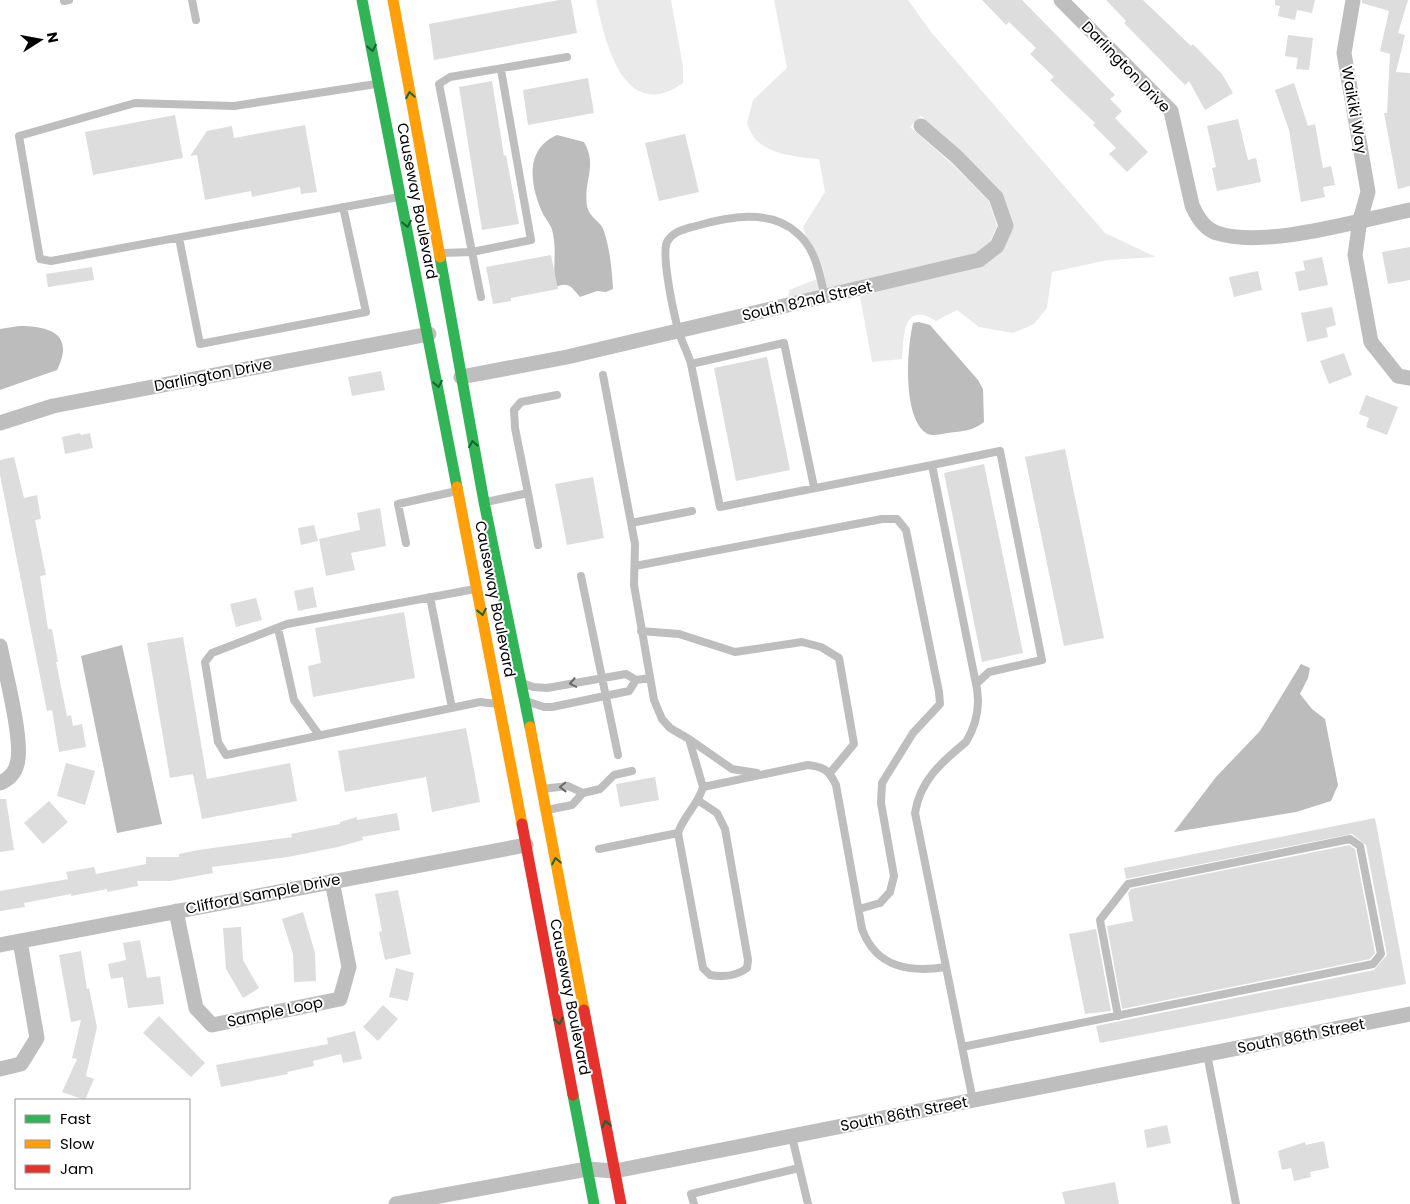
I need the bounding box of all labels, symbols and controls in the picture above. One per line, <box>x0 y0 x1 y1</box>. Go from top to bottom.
north arrow <box>15 15 65 65</box>
street label: Darlington Drive <box>1077 16 1175 117</box>
text: N <box>42 30 64 45</box>
one-way arrow <box>366 43 376 52</box>
street label: Waikiki Way <box>1336 64 1373 156</box>
one-way arrow <box>406 90 416 99</box>
street label: Causeway Boulevard <box>392 121 443 281</box>
one-way arrow <box>401 220 411 229</box>
street label: South 82nd Street <box>740 275 874 326</box>
street label: Darlington Drive <box>152 353 274 396</box>
one-way arrow <box>432 379 443 388</box>
one-way arrow <box>469 440 479 448</box>
street label: Causeway Boulevard <box>470 519 521 679</box>
one-way arrow <box>476 608 487 617</box>
one-way arrow <box>569 678 577 688</box>
one-way arrow <box>559 782 567 792</box>
one-way arrow <box>551 856 561 865</box>
street label: Clifford Sample Drive <box>184 868 342 919</box>
street label: Causeway Boulevard <box>545 917 596 1077</box>
street label: Sample Loop <box>225 991 325 1032</box>
street label: South 86th Street <box>1236 1013 1366 1058</box>
one-way arrow <box>554 1016 564 1025</box>
street label: South 86th Street <box>839 1091 969 1136</box>
legend <box>15 1099 190 1189</box>
text: Fast <box>60 1108 91 1129</box>
one-way arrow <box>601 1119 611 1128</box>
text: Slow <box>60 1133 95 1154</box>
text: Jam <box>60 1158 94 1179</box>

